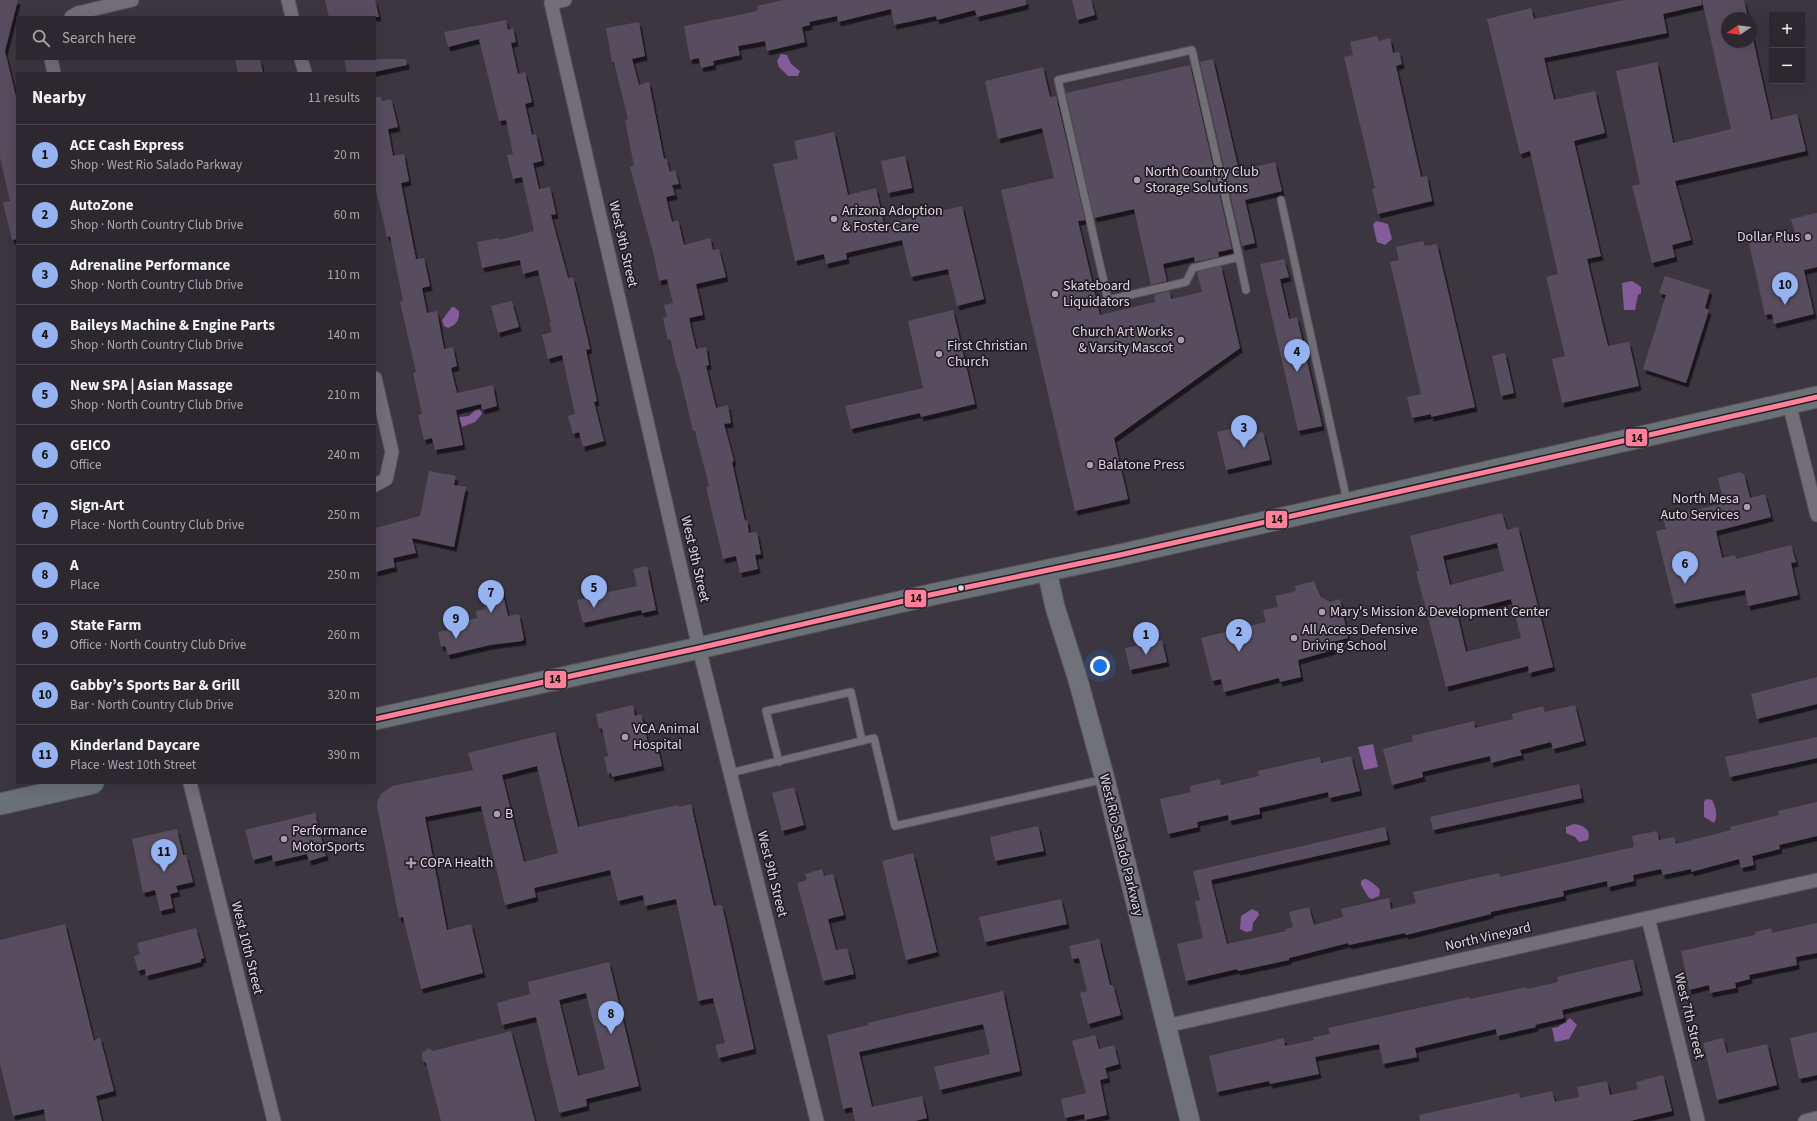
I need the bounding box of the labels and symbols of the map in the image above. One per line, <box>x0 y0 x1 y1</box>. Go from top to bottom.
north arrow <box>1721 12 1757 48</box>
place label: North Country Club Storage Solutions <box>1145 162 1259 198</box>
marker: North Country Club Storage Solutions <box>1132 175 1142 185</box>
street label: West 9th Street <box>603 199 643 290</box>
place label: Arizona Adoption & Foster Care <box>842 201 943 237</box>
marker: Arizona Adoption & Foster Care <box>829 214 839 224</box>
place label: Dollar Plus <box>1737 227 1800 247</box>
marker: Dollar Plus <box>1803 232 1813 242</box>
pin: 10 <box>1772 272 1798 305</box>
place label: Skateboard Liquidators <box>1063 276 1130 312</box>
marker: Skateboard Liquidators <box>1050 289 1060 299</box>
place label: Church Art Works & Varsity Mascot <box>1072 322 1173 358</box>
marker: Church Art Works & Varsity Mascot <box>1176 335 1186 345</box>
place label: First Christian Church <box>947 336 1028 372</box>
pin: 4 <box>1284 339 1310 372</box>
marker: First Christian Church <box>934 349 944 359</box>
pin: 3 <box>1231 415 1257 448</box>
line badge: 14 <box>1625 428 1648 447</box>
text: 14 <box>1631 431 1643 446</box>
place label: Balatone Press <box>1098 455 1185 475</box>
marker: Balatone Press <box>1085 460 1095 470</box>
place label: North Mesa Auto Services <box>1660 489 1739 525</box>
marker: North Mesa Auto Services <box>1742 502 1752 512</box>
line badge: 14 <box>1265 510 1288 529</box>
text: 14 <box>1271 512 1283 527</box>
street label: West 9th Street <box>675 514 715 605</box>
pin: 6 <box>1672 551 1698 584</box>
pin: 5 <box>581 575 607 608</box>
pin: 7 <box>478 580 504 613</box>
unlabelled marker <box>956 583 966 593</box>
line badge: 14 <box>904 589 927 608</box>
text: 14 <box>910 591 922 606</box>
place label: Mary's Mission & Development Center <box>1330 602 1550 622</box>
pin: 9 <box>443 606 469 639</box>
marker: Mary's Mission & Development Center <box>1317 607 1327 617</box>
pin: 2 <box>1226 619 1252 652</box>
place label: All Access Defensive Driving School <box>1302 620 1418 656</box>
pin: 1 <box>1133 622 1159 655</box>
marker: All Access Defensive Driving School <box>1289 633 1299 643</box>
your location <box>1090 656 1110 676</box>
line badge: 14 <box>544 670 567 689</box>
text: 14 <box>549 672 561 687</box>
place label: VCA Animal Hospital <box>633 719 700 755</box>
marker: VCA Animal Hospital <box>620 732 630 742</box>
street label: West Rio Salado Parkway <box>1094 772 1148 919</box>
place label: B <box>505 804 513 824</box>
marker: B <box>492 809 502 819</box>
place label: Performance MotorSports <box>292 821 367 857</box>
street label: West 9th Street <box>752 829 792 919</box>
marker: Performance MotorSports <box>279 834 289 844</box>
pin: 11 <box>151 839 177 872</box>
place label: COPA Health <box>420 853 493 873</box>
marker: COPA Health <box>405 857 417 869</box>
street label: West 10th Street <box>226 899 268 997</box>
street label: North Vineyard <box>1443 917 1533 957</box>
street label: West 7th Street <box>1669 971 1709 1061</box>
pin: 8 <box>598 1001 624 1034</box>

